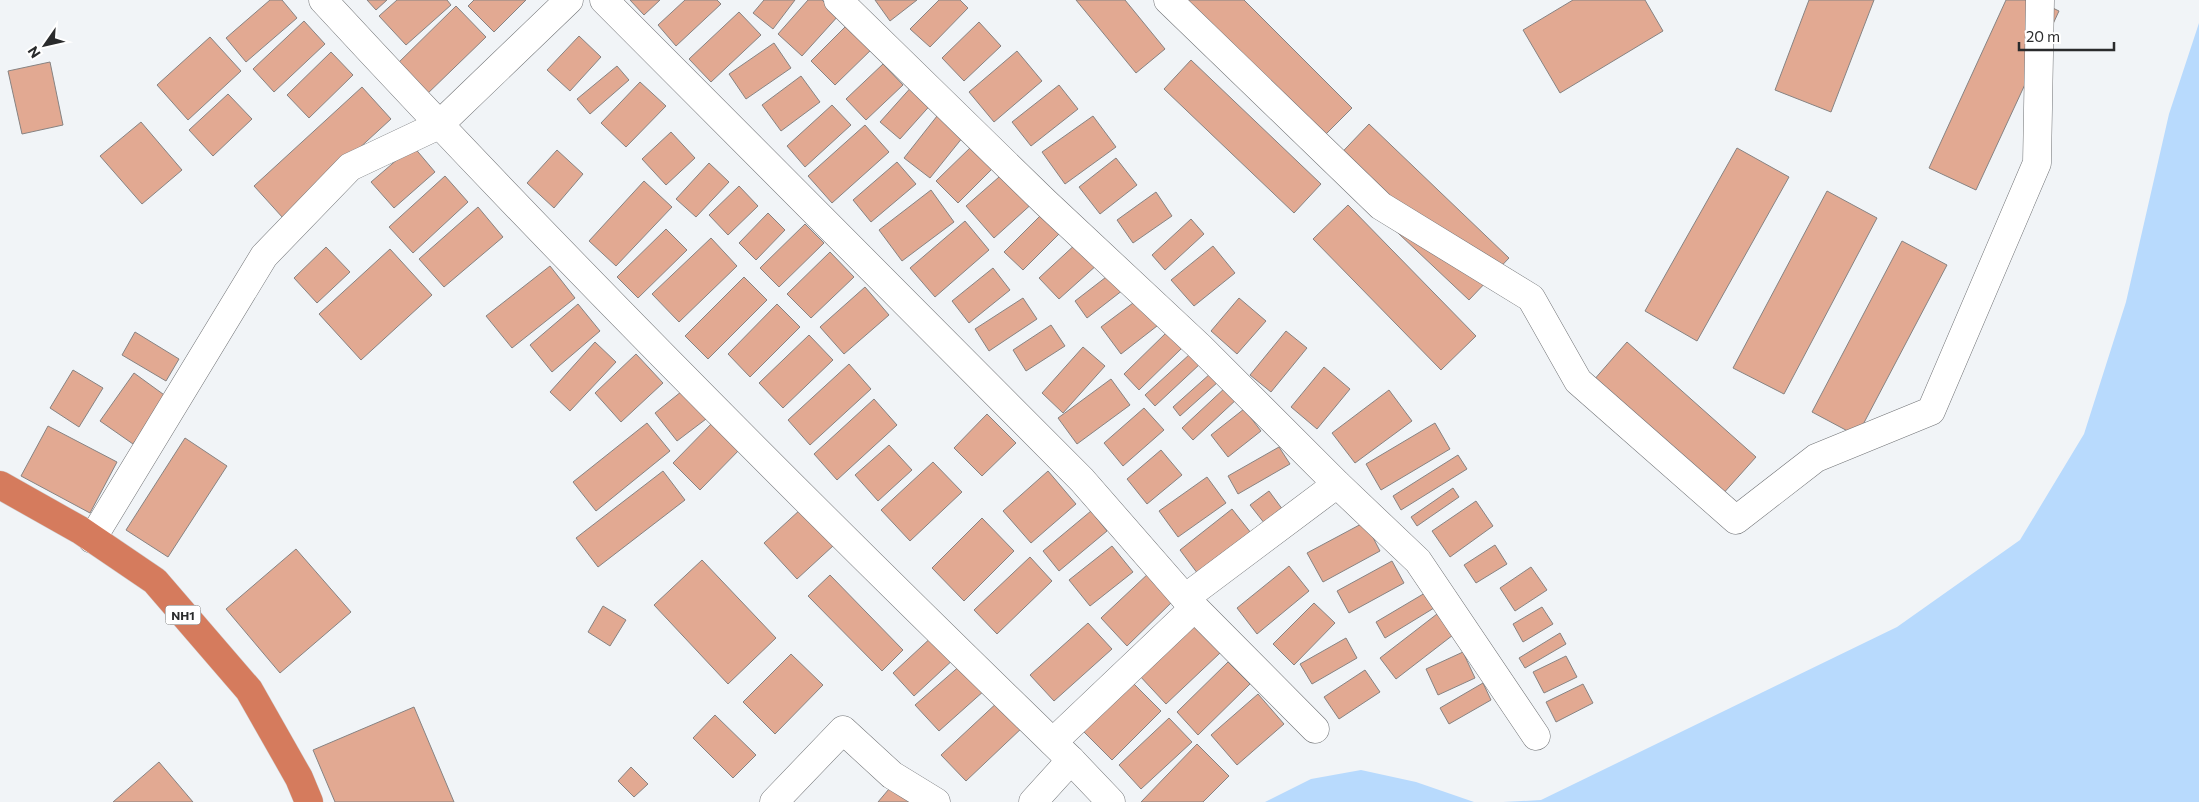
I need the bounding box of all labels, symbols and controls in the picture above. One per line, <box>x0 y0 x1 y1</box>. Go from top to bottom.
north arrow <box>20 20 70 70</box>
scale bar <box>2019 20 2114 52</box>
text: 20 m <box>2026 27 2060 45</box>
text: N <box>24 43 44 62</box>
road number: NH1 <box>166 606 200 624</box>

